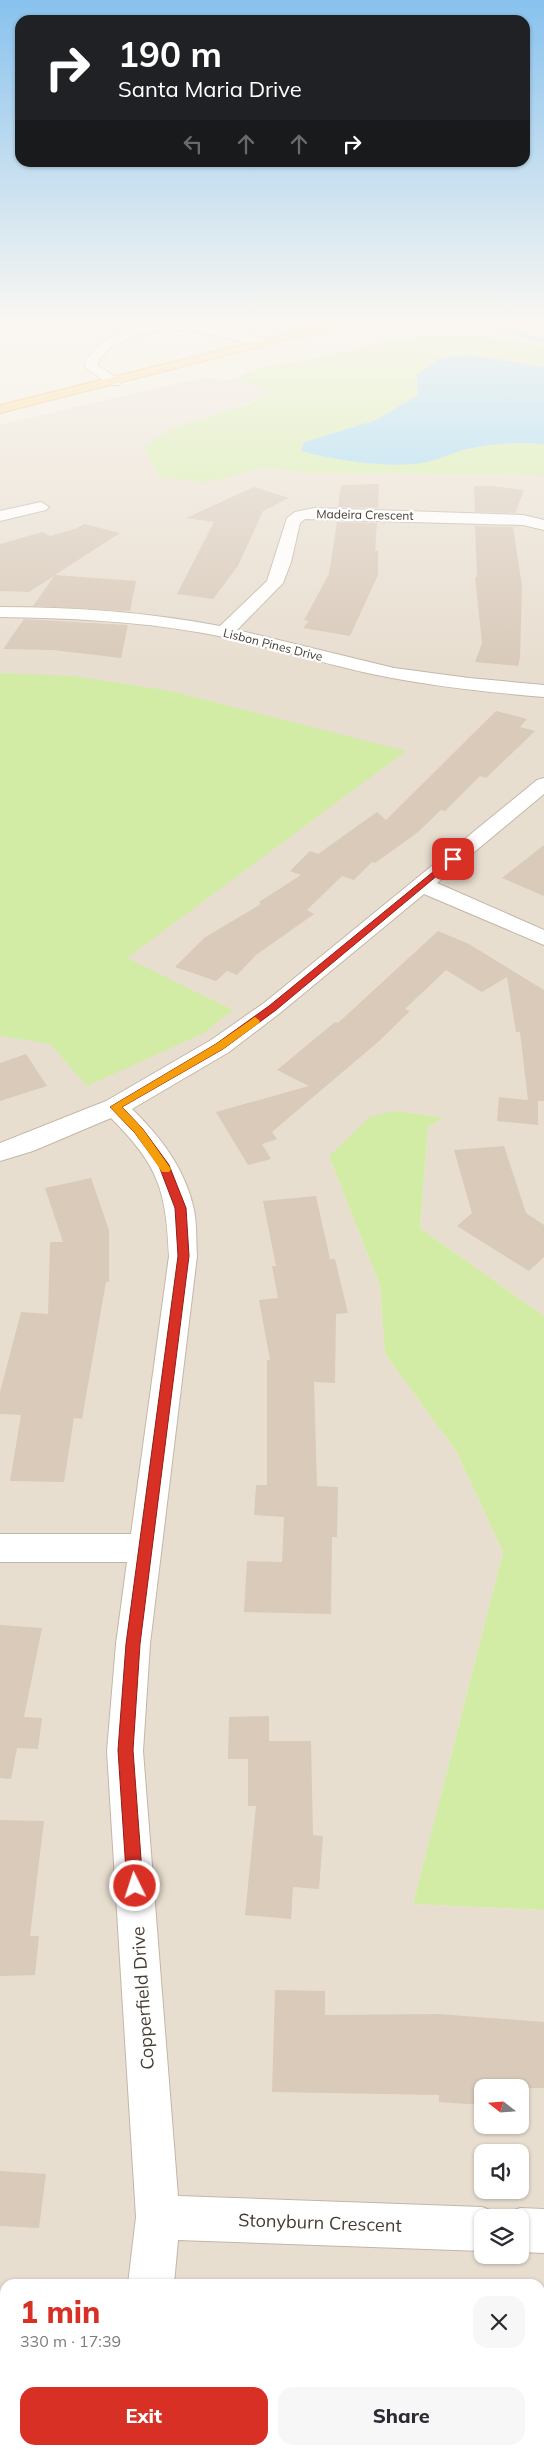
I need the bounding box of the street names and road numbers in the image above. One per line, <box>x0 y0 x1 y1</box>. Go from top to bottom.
street label: Madeira Crescent <box>316 506 414 523</box>
street label: Lisbon Pines Drive <box>222 625 324 664</box>
street label: Copperfield Drive <box>126 1926 159 2071</box>
street label: Stonyburn Crescent <box>238 2208 402 2237</box>

